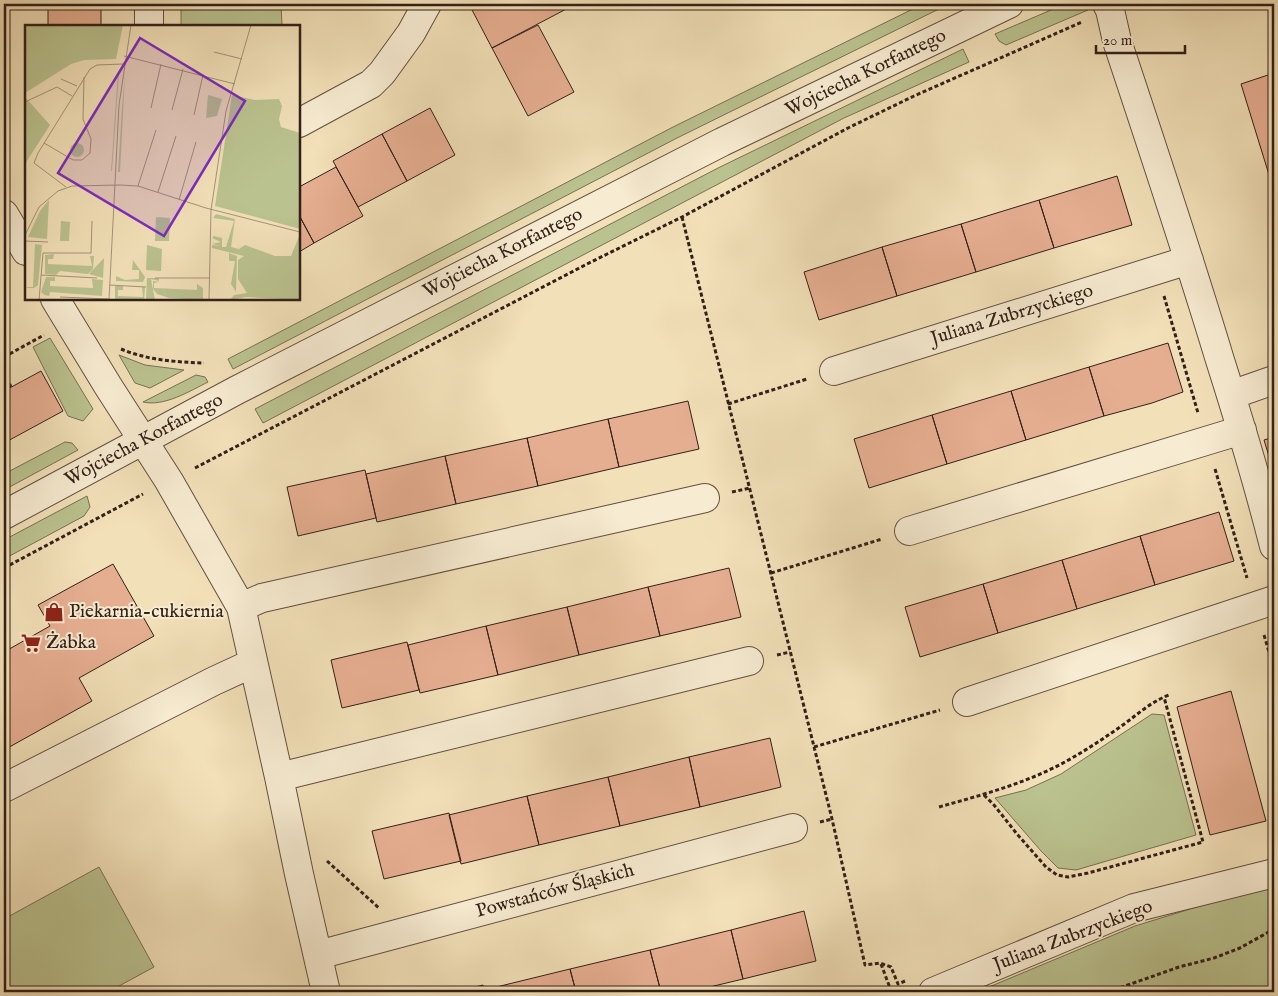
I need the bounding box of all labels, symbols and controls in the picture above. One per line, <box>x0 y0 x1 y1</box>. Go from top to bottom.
scale bar <box>1096 22 1184 54</box>
street label: Wojciecha Korfantego <box>782 24 950 122</box>
inset map <box>25 25 300 300</box>
text: 20 m <box>1103 31 1133 50</box>
street label: Wojciecha Korfantego <box>419 202 587 304</box>
street label: Juliana Zubrzyckiego <box>926 279 1096 352</box>
street label: Wojciecha Korfantego <box>61 388 227 492</box>
place label: Piekarnia-cukiernia <box>69 600 224 624</box>
shop icon: Piekarnia-cukiernia <box>43 601 65 623</box>
place label: Żabka <box>46 631 97 655</box>
supermarket icon: Żabka <box>20 632 42 654</box>
street label: Powstańców Śląskich <box>473 857 637 924</box>
street label: Juliana Zubrzyckiego <box>988 895 1156 978</box>

